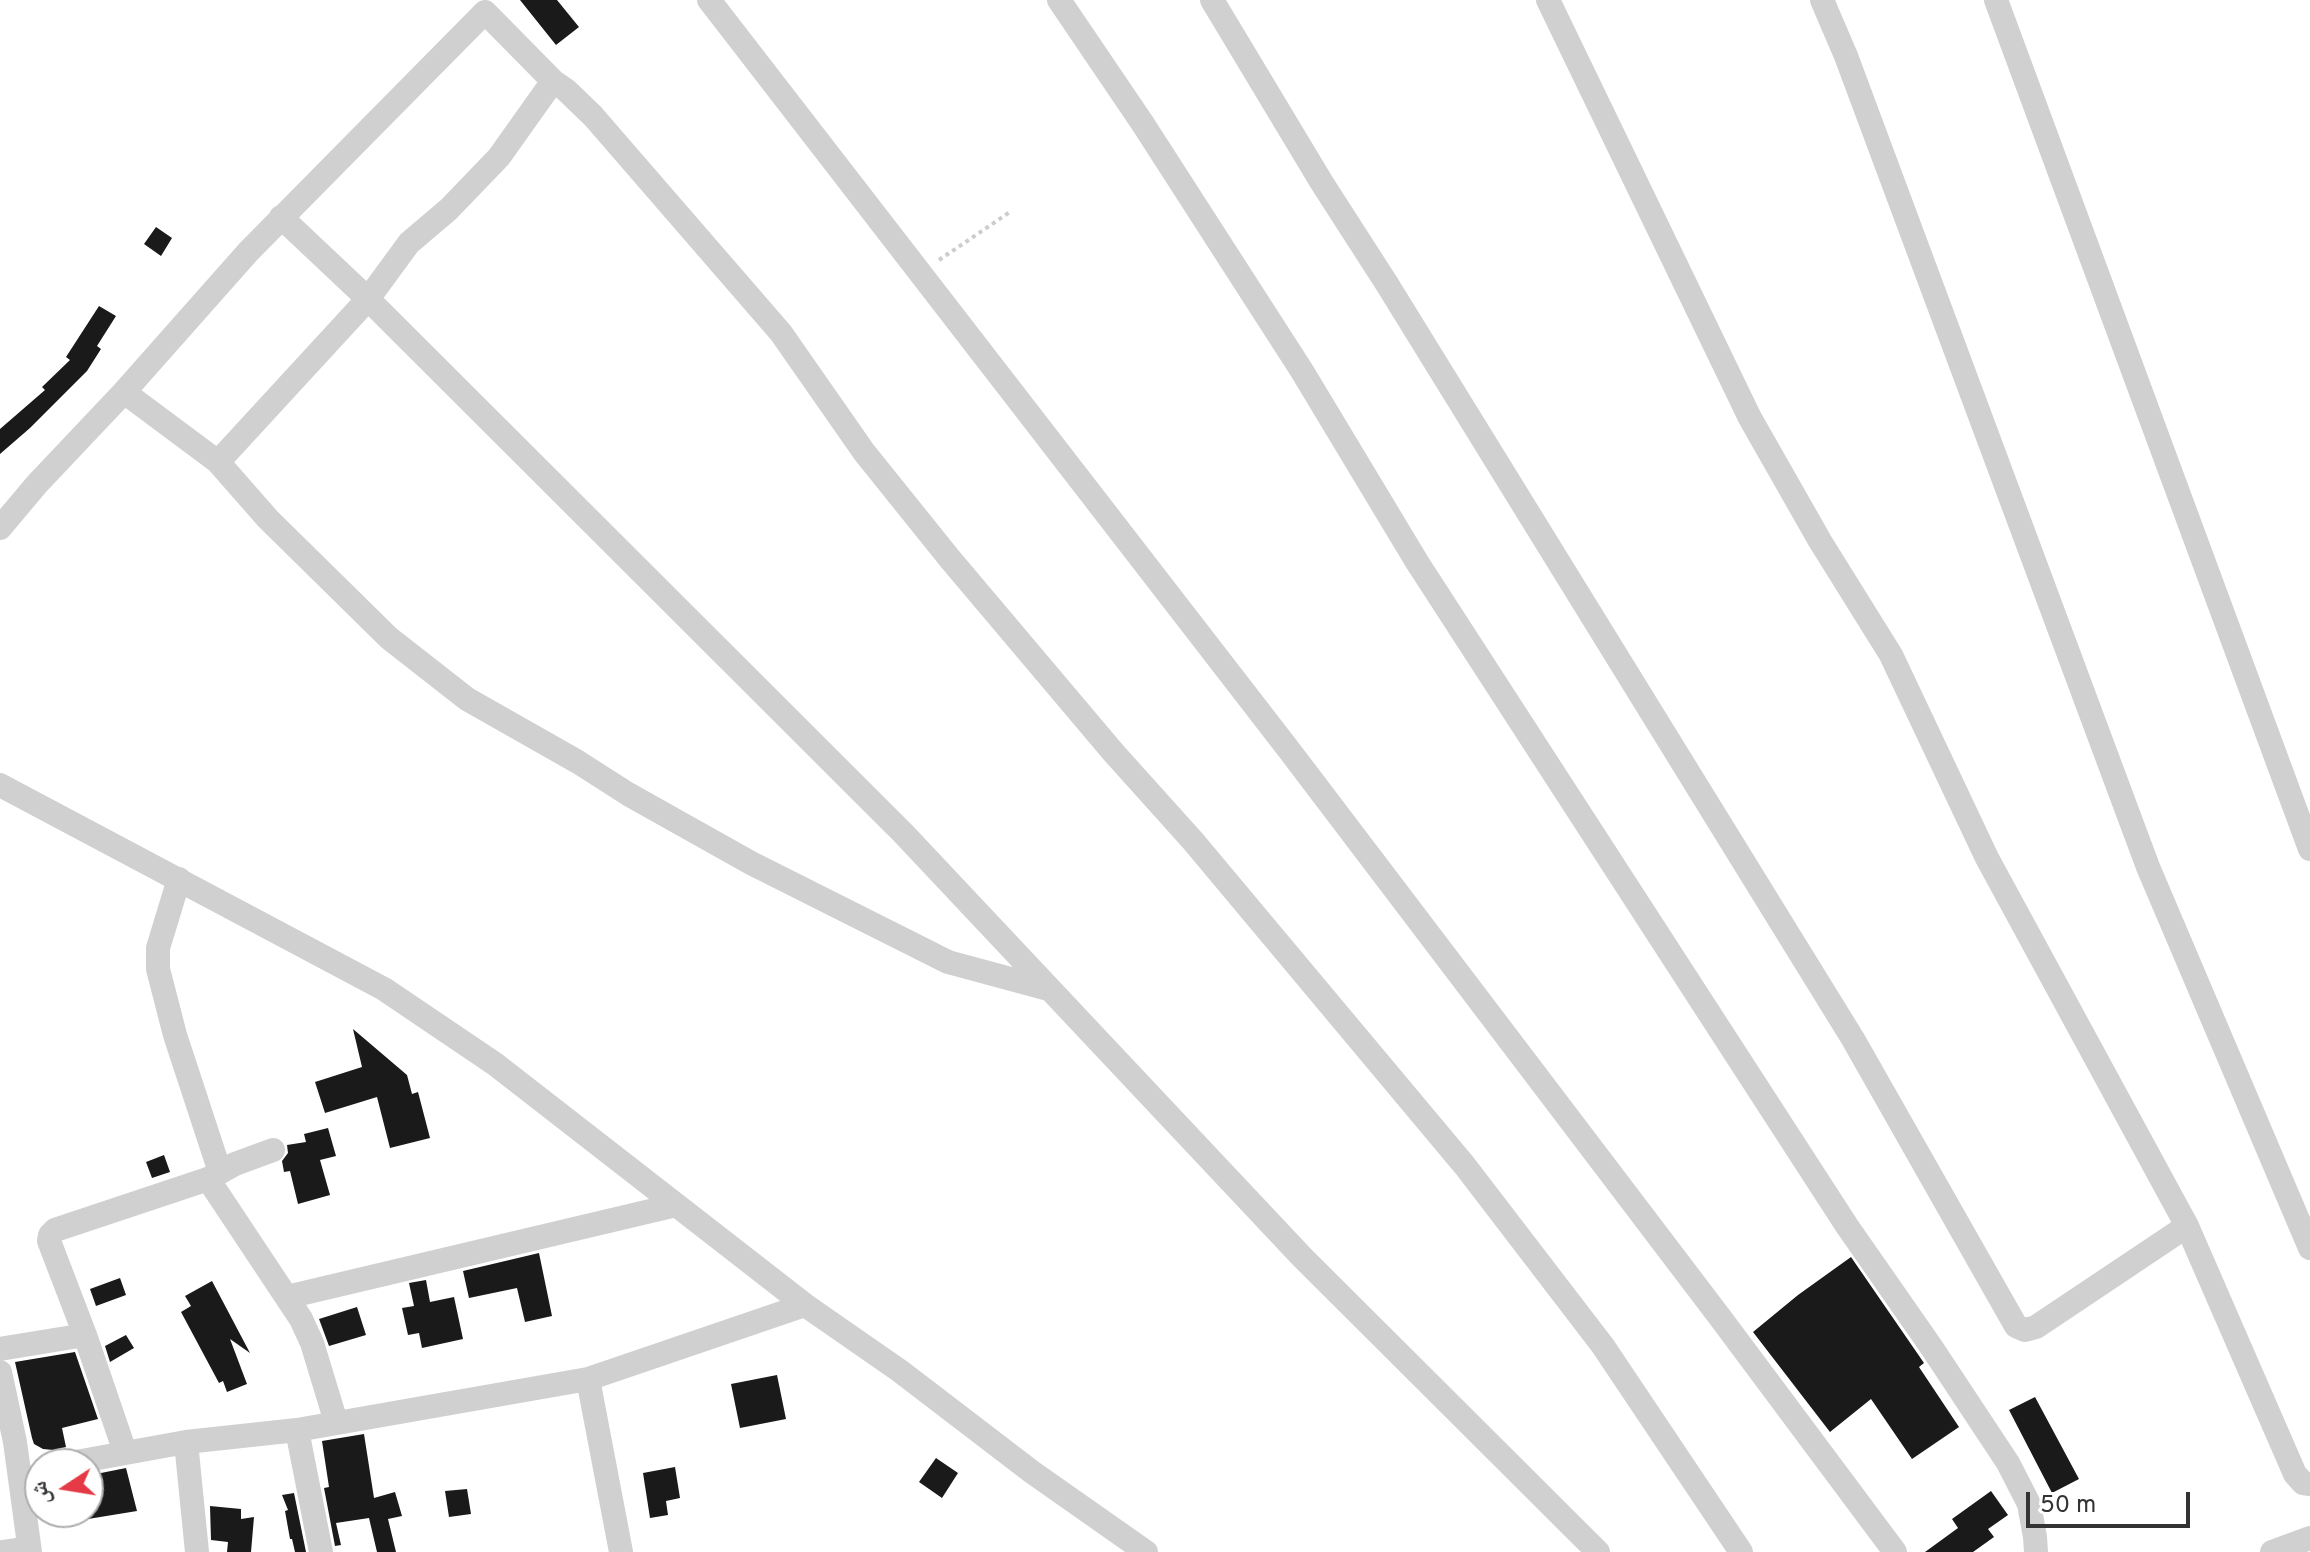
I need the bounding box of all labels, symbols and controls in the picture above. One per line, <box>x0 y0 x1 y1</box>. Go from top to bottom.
north arrow <box>24 1448 104 1528</box>
scale bar <box>2030 1476 2194 1526</box>
text: ش <box>26 1478 58 1507</box>
text: 50 m <box>2040 1491 2096 1521</box>

